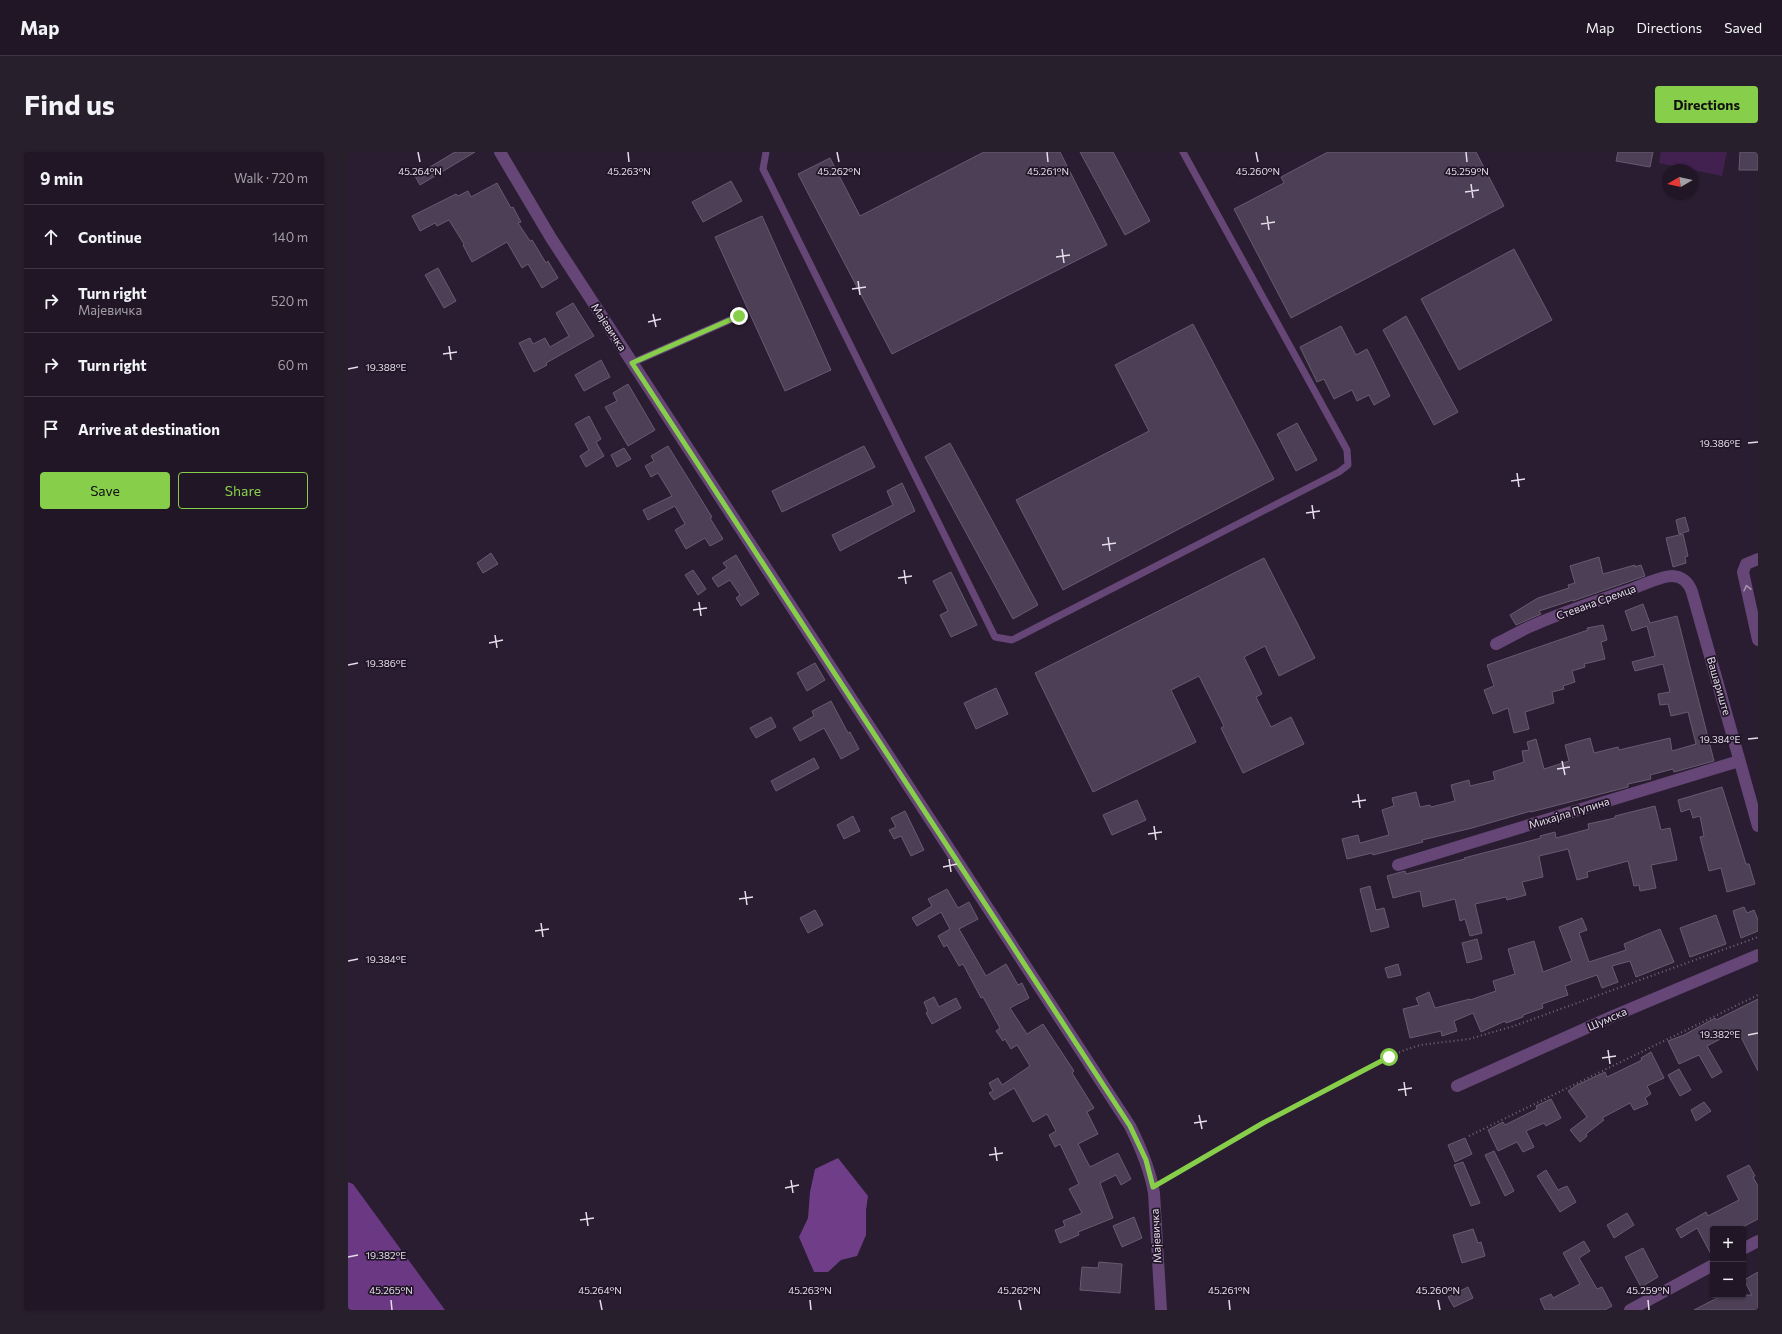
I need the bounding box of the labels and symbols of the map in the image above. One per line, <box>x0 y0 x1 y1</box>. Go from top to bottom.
north arrow <box>1662 164 1698 200</box>
text: 45.264°N <box>398 165 442 177</box>
text: 45.263°N <box>607 165 651 177</box>
text: 45.262°N <box>817 165 861 177</box>
text: 45.261°N <box>1027 165 1069 177</box>
text: 45.260°N <box>1236 165 1280 177</box>
text: 45.259°N <box>1445 165 1489 177</box>
street label: Мајевичка <box>589 300 630 353</box>
route end <box>730 307 748 325</box>
text: 19.388°E <box>366 361 407 373</box>
text: 19.386°E <box>1700 437 1741 449</box>
street label: Стевана Сремца <box>1554 581 1637 622</box>
one-way arrow <box>1743 585 1751 591</box>
street label: Вашариште <box>1705 655 1734 717</box>
text: 19.386°E <box>366 657 407 669</box>
text: 19.384°E <box>1700 733 1741 745</box>
street label: Михајла Пупина <box>1527 794 1611 831</box>
text: 19.384°E <box>366 953 407 965</box>
street label: Шумска <box>1585 1004 1629 1033</box>
text: 19.382°E <box>1700 1028 1740 1040</box>
route start <box>1380 1048 1398 1066</box>
street label: Мајевичка <box>1148 1209 1163 1263</box>
text: 19.382°E <box>366 1249 406 1261</box>
text: 45.265°N <box>369 1284 413 1296</box>
text: 45.264°N <box>578 1284 622 1296</box>
text: 45.263°N <box>788 1284 832 1296</box>
text: 45.262°N <box>997 1284 1041 1296</box>
text: 45.261°N <box>1208 1284 1250 1296</box>
text: 45.260°N <box>1416 1284 1460 1296</box>
text: 45.259°N <box>1626 1284 1670 1296</box>

